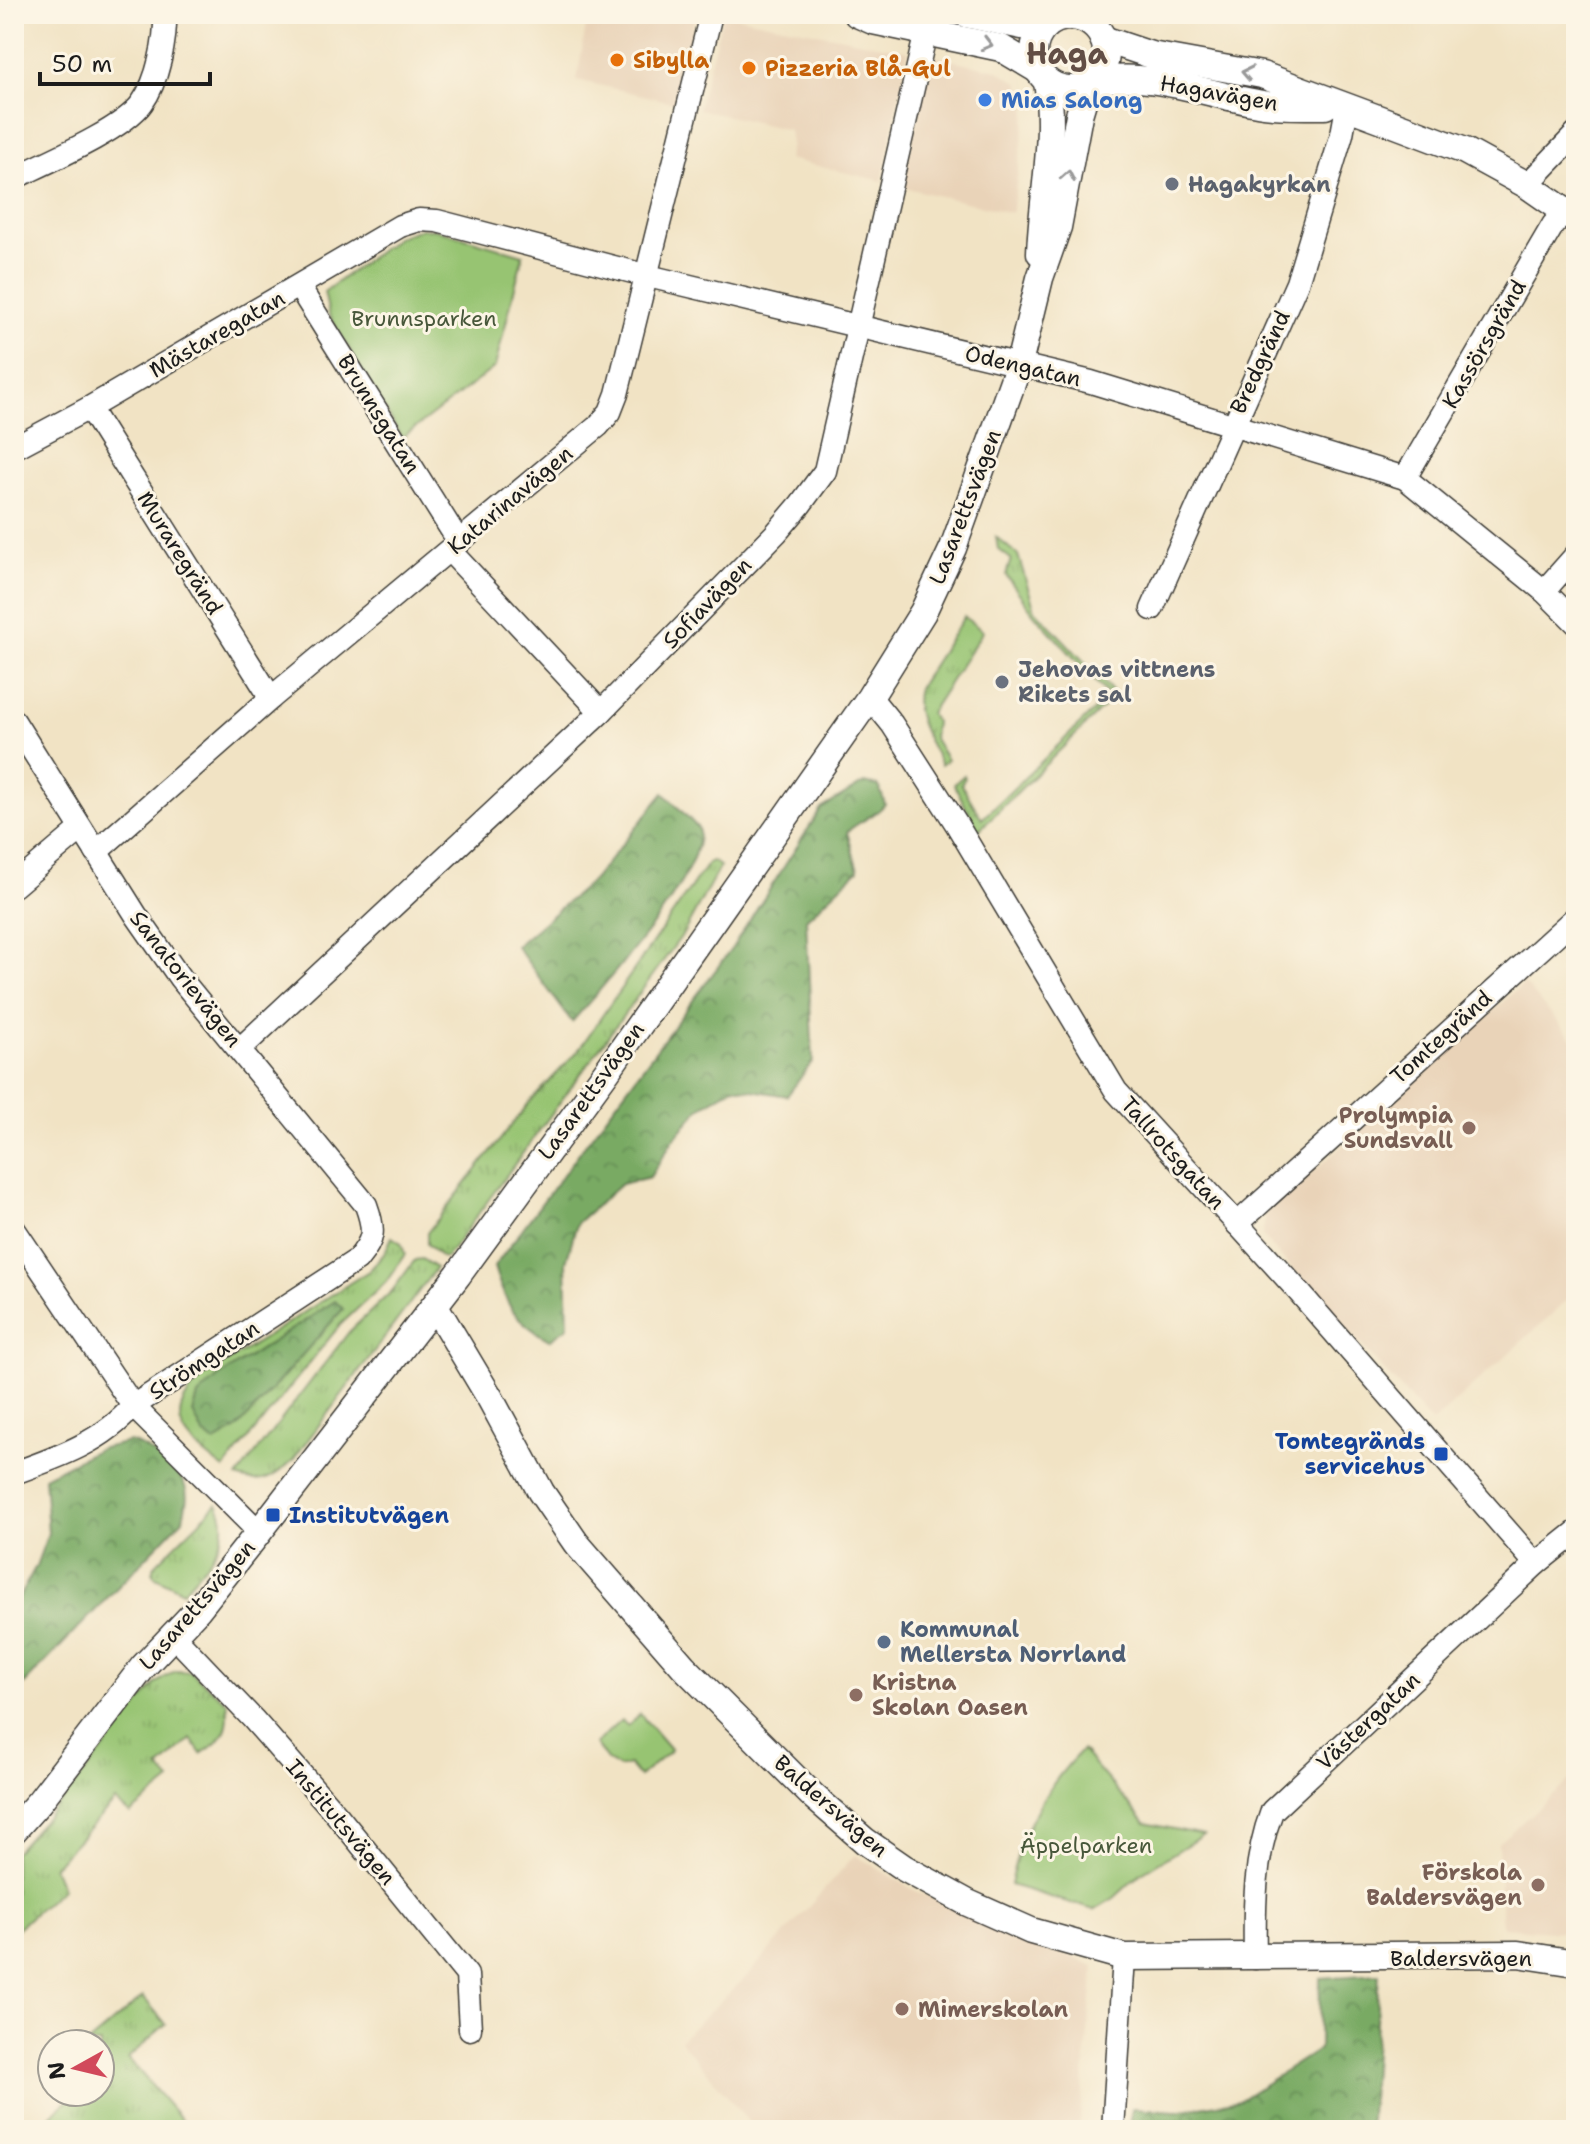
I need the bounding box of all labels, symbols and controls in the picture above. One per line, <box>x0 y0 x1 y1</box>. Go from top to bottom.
district label: Haga <box>1026 33 1109 74</box>
one-way arrow <box>979 35 993 51</box>
scale bar <box>40 36 210 86</box>
place label: Sibylla <box>633 46 709 75</box>
text: 50 m <box>52 48 112 80</box>
marker: Sibylla <box>608 51 626 69</box>
place label: Pizzeria Blå-Gul <box>765 54 951 83</box>
marker: Pizzeria Blå-Gul <box>740 59 758 77</box>
one-way arrow <box>1240 65 1254 82</box>
street label: Hagavägen <box>1158 68 1280 118</box>
place label: Mias Salong <box>1001 86 1142 115</box>
marker: Mias Salong <box>976 91 994 109</box>
one-way arrow <box>1059 169 1076 183</box>
place label: Hagakyrkan <box>1188 170 1331 199</box>
marker: Hagakyrkan <box>1163 175 1181 193</box>
street label: Kassörsgränd <box>1435 274 1533 414</box>
street label: Mästaregatan <box>144 283 290 385</box>
park label: Brunnsparken <box>351 304 497 333</box>
street label: Bredgränd <box>1223 305 1297 418</box>
street label: Odengatan <box>962 339 1084 393</box>
street label: Brunnsgatan <box>331 349 427 479</box>
street label: Lasarettsvägen <box>922 425 1008 589</box>
street label: Katarinavägen <box>441 439 579 561</box>
street label: Muraregränd <box>131 486 229 620</box>
street label: Sofiavägen <box>656 551 758 655</box>
place label: Jehovas vittnens Rikets sal <box>1018 655 1215 709</box>
marker: Jehovas vittnens Rikets sal <box>993 673 1011 691</box>
street label: Sanatorievägen <box>124 905 248 1053</box>
street label: Tomtegränd <box>1384 984 1498 1090</box>
street label: Lasarettsvägen <box>531 1016 651 1166</box>
street label: Tallrotsgatan <box>1114 1090 1232 1216</box>
place label: Prolympia Sundsvall <box>1339 1101 1453 1155</box>
marker: Prolympia Sundsvall <box>1460 1119 1478 1137</box>
street label: Strömgatan <box>143 1314 265 1406</box>
place label: Tomtegränds servicehus <box>1275 1427 1425 1481</box>
marker: Tomtegränds servicehus <box>1432 1445 1450 1463</box>
place label: Institutvägen <box>289 1501 450 1530</box>
marker: Institutvägen <box>264 1506 282 1524</box>
street label: Lasarettsvägen <box>132 1534 262 1676</box>
place label: Kommunal Mellersta Norrland <box>900 1615 1126 1669</box>
marker: Kommunal Mellersta Norrland <box>875 1633 893 1651</box>
street label: Västergatan <box>1310 1665 1426 1777</box>
place label: Kristna Skolan Oasen <box>872 1668 1028 1722</box>
marker: Kristna Skolan Oasen <box>847 1686 865 1704</box>
street label: Baldersvägen <box>768 1748 894 1864</box>
street label: Institutsvägen <box>280 1753 402 1891</box>
park label: Äppelparken <box>1020 1831 1152 1860</box>
place label: Förskola Baldersvägen <box>1366 1858 1522 1912</box>
marker: Förskola Baldersvägen <box>1529 1876 1547 1894</box>
street label: Baldersvägen <box>1390 1944 1532 1973</box>
place label: Mimerskolan <box>918 1995 1068 2024</box>
marker: Mimerskolan <box>893 2000 911 2018</box>
north arrow <box>36 2028 116 2108</box>
text: N <box>41 2060 72 2081</box>

